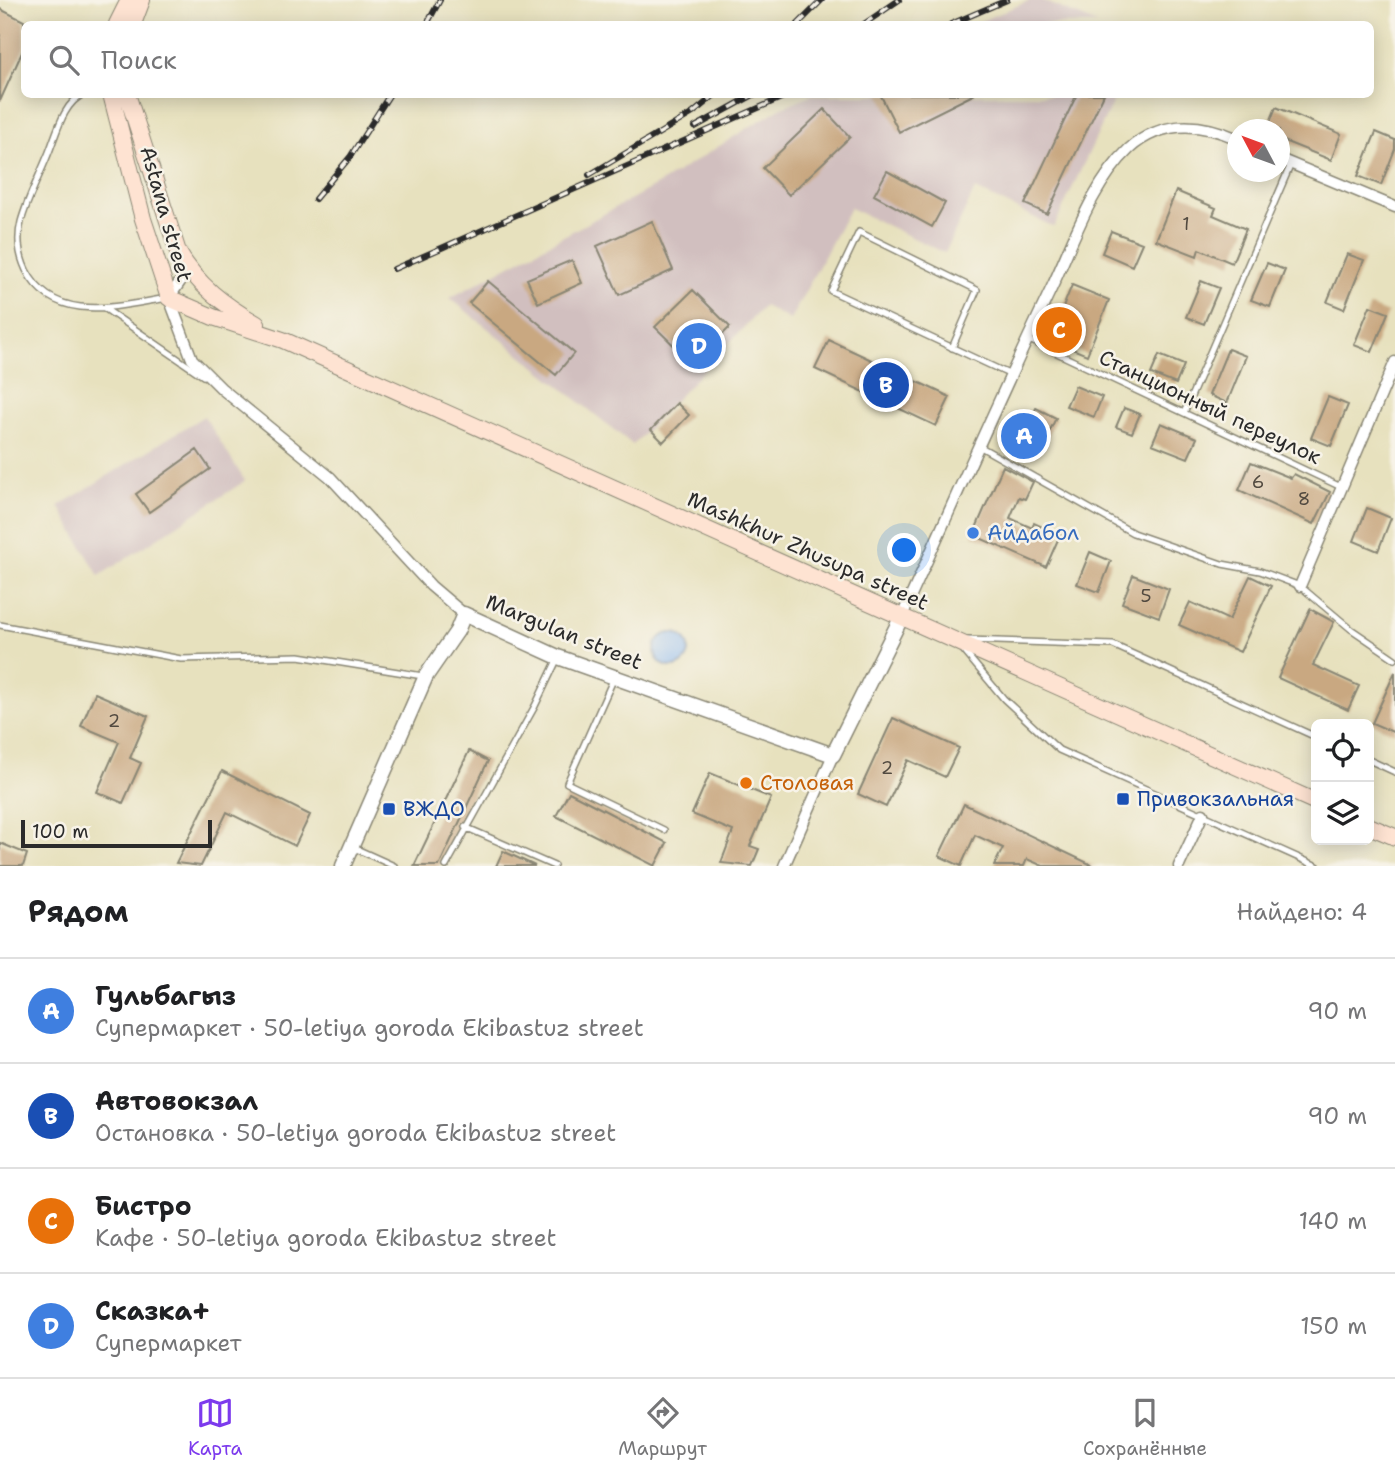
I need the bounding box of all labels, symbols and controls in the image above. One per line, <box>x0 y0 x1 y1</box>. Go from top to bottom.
search box <box>21 21 1374 98</box>
icon: search <box>45 41 83 79</box>
text: Поиск <box>101 42 177 77</box>
north arrow <box>1227 119 1290 182</box>
street label: Astana street <box>133 143 199 285</box>
house number: 1 <box>1182 212 1190 236</box>
pin: C <box>1036 304 1082 356</box>
pin: D <box>676 320 722 372</box>
street label: Станционный переулок <box>1095 343 1325 471</box>
pin: B <box>863 359 909 411</box>
pin: A <box>1001 410 1047 462</box>
house number: 6 <box>1252 470 1264 494</box>
street label: Mashkhur Zhusupa street <box>683 485 933 617</box>
house number: 8 <box>1298 487 1310 511</box>
place label: Айдабол <box>987 519 1079 547</box>
marker: Айдабол <box>965 525 981 541</box>
your location <box>887 533 921 567</box>
house number: 5 <box>1140 584 1152 608</box>
street label: Margulan street <box>482 588 646 676</box>
house number: 2 <box>108 709 120 733</box>
map controls <box>1311 719 1374 845</box>
button: locate <box>1311 719 1374 782</box>
house number: 2 <box>881 756 893 780</box>
place label: Столовая <box>760 769 854 797</box>
marker: Столовая <box>738 775 754 791</box>
button: layers <box>1311 782 1374 845</box>
place label: Привокзальная <box>1137 785 1294 813</box>
marker: Привокзальная <box>1115 791 1131 807</box>
place label: ВЖДО <box>403 795 465 823</box>
marker: ВЖДО <box>381 801 397 817</box>
scale bar <box>21 817 212 849</box>
text: 100 m <box>32 819 89 844</box>
text: Рядом <box>28 891 128 932</box>
text: Найдено: 4 <box>1237 897 1367 927</box>
text: Гульбагыз <box>95 978 236 1013</box>
text: A <box>42 996 60 1026</box>
text: 90 m <box>1307 996 1367 1026</box>
text: Супермаркет · 50-letiya goroda Ekibastuz street <box>95 1013 644 1043</box>
text: Автовокзал <box>95 1083 258 1118</box>
text: B <box>44 1101 58 1131</box>
text: 90 m <box>1307 1101 1367 1131</box>
text: Остановка · 50-letiya goroda Ekibastuz street <box>95 1118 616 1148</box>
text: Бистро <box>95 1188 192 1223</box>
text: C <box>44 1206 58 1236</box>
text: 140 m <box>1299 1206 1367 1236</box>
text: Кафе · 50-letiya goroda Ekibastuz street <box>95 1223 557 1253</box>
text: Сказка+ <box>95 1293 211 1328</box>
text: D <box>43 1311 59 1341</box>
text: 150 m <box>1300 1311 1367 1341</box>
text: Супермаркет <box>95 1328 242 1358</box>
tab: Карта <box>188 1394 242 1461</box>
tab: Маршрут <box>618 1394 707 1461</box>
tab: Сохранённые <box>1083 1394 1207 1461</box>

